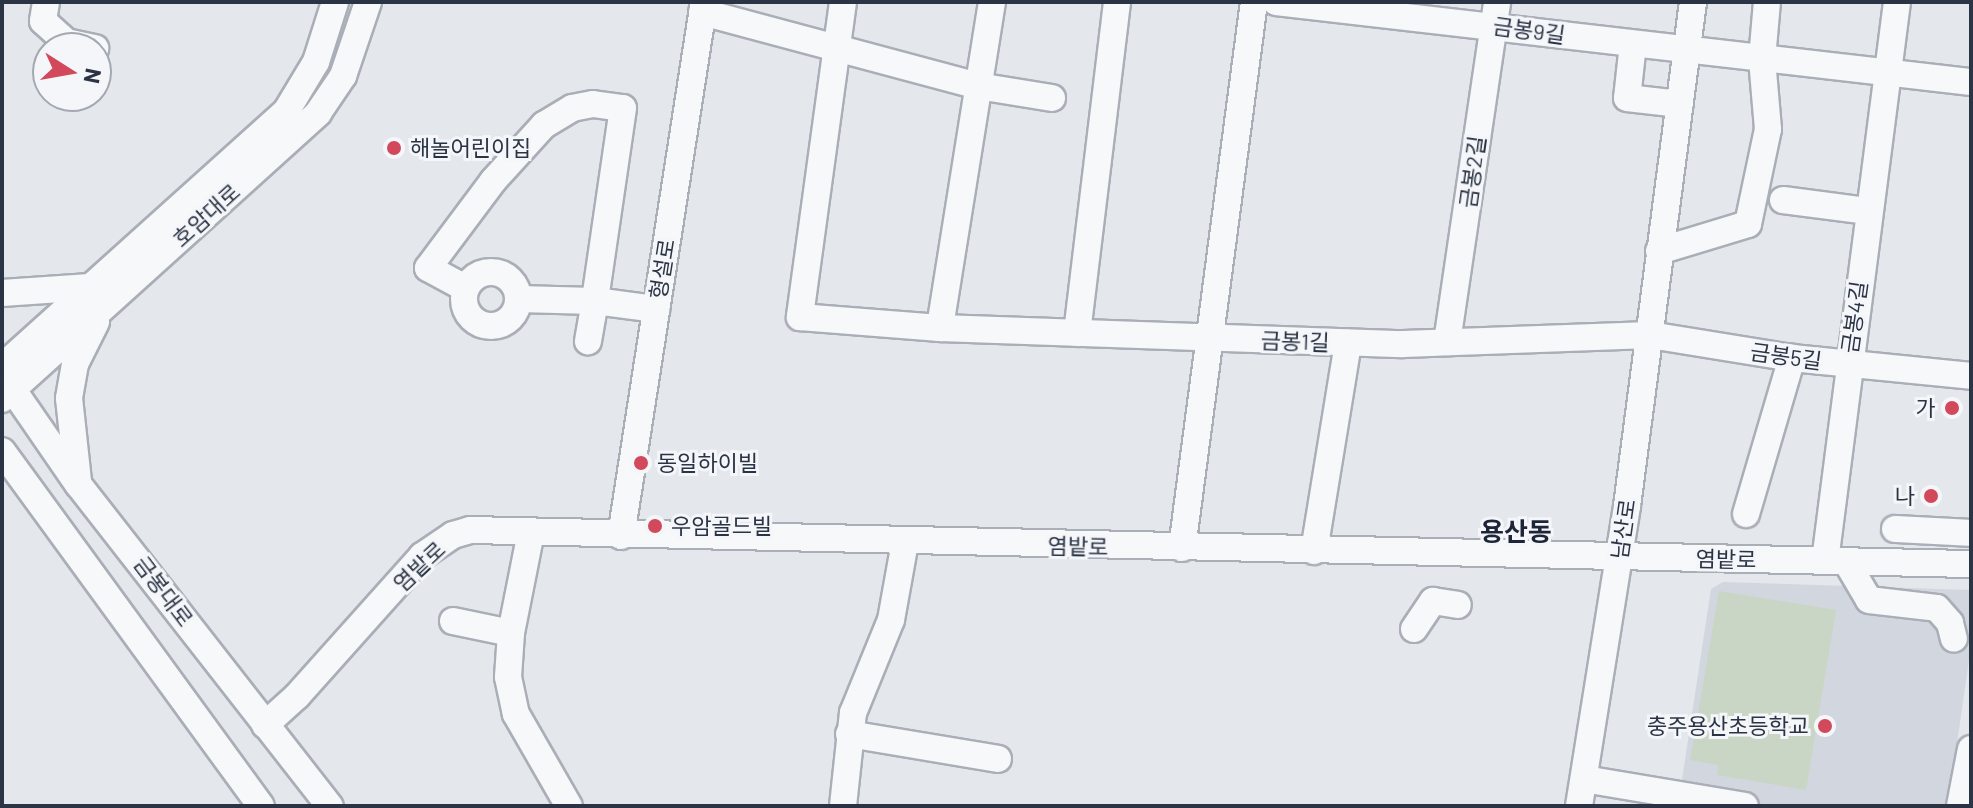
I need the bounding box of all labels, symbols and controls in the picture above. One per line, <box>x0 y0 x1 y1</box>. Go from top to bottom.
street label: 금봉9길 <box>1491 12 1567 48</box>
north arrow <box>32 32 112 112</box>
text: N <box>79 67 108 86</box>
street label: 금봉2길 <box>1454 134 1490 210</box>
place label: 해놀어린이집 <box>410 135 531 161</box>
marker: 해놀어린이집 <box>385 139 403 157</box>
street label: 호암대로 <box>167 178 245 252</box>
street label: 형설로 <box>644 237 680 301</box>
street label: 금봉4길 <box>1836 279 1872 355</box>
street label: 금봉1길 <box>1260 327 1330 355</box>
street label: 금봉5길 <box>1748 338 1824 374</box>
place label: 가 <box>1916 395 1936 421</box>
marker: 가 <box>1943 399 1961 417</box>
place label: 동일하이빌 <box>657 450 758 476</box>
marker: 동일하이빌 <box>632 454 650 472</box>
place label: 나 <box>1895 483 1915 509</box>
marker: 나 <box>1922 487 1940 505</box>
street label: 남산로 <box>1606 497 1640 561</box>
place label: 우암골드빌 <box>671 513 772 539</box>
district label: 용산동 <box>1480 515 1552 547</box>
marker: 우암골드빌 <box>646 517 664 535</box>
street label: 염밭로 <box>1047 532 1109 560</box>
street label: 염밭로 <box>388 536 450 596</box>
street label: 염밭로 <box>1695 545 1757 573</box>
street label: 금봉대로 <box>129 551 199 631</box>
place label: 충주용산초등학교 <box>1647 713 1809 739</box>
marker: 충주용산초등학교 <box>1816 717 1834 735</box>

